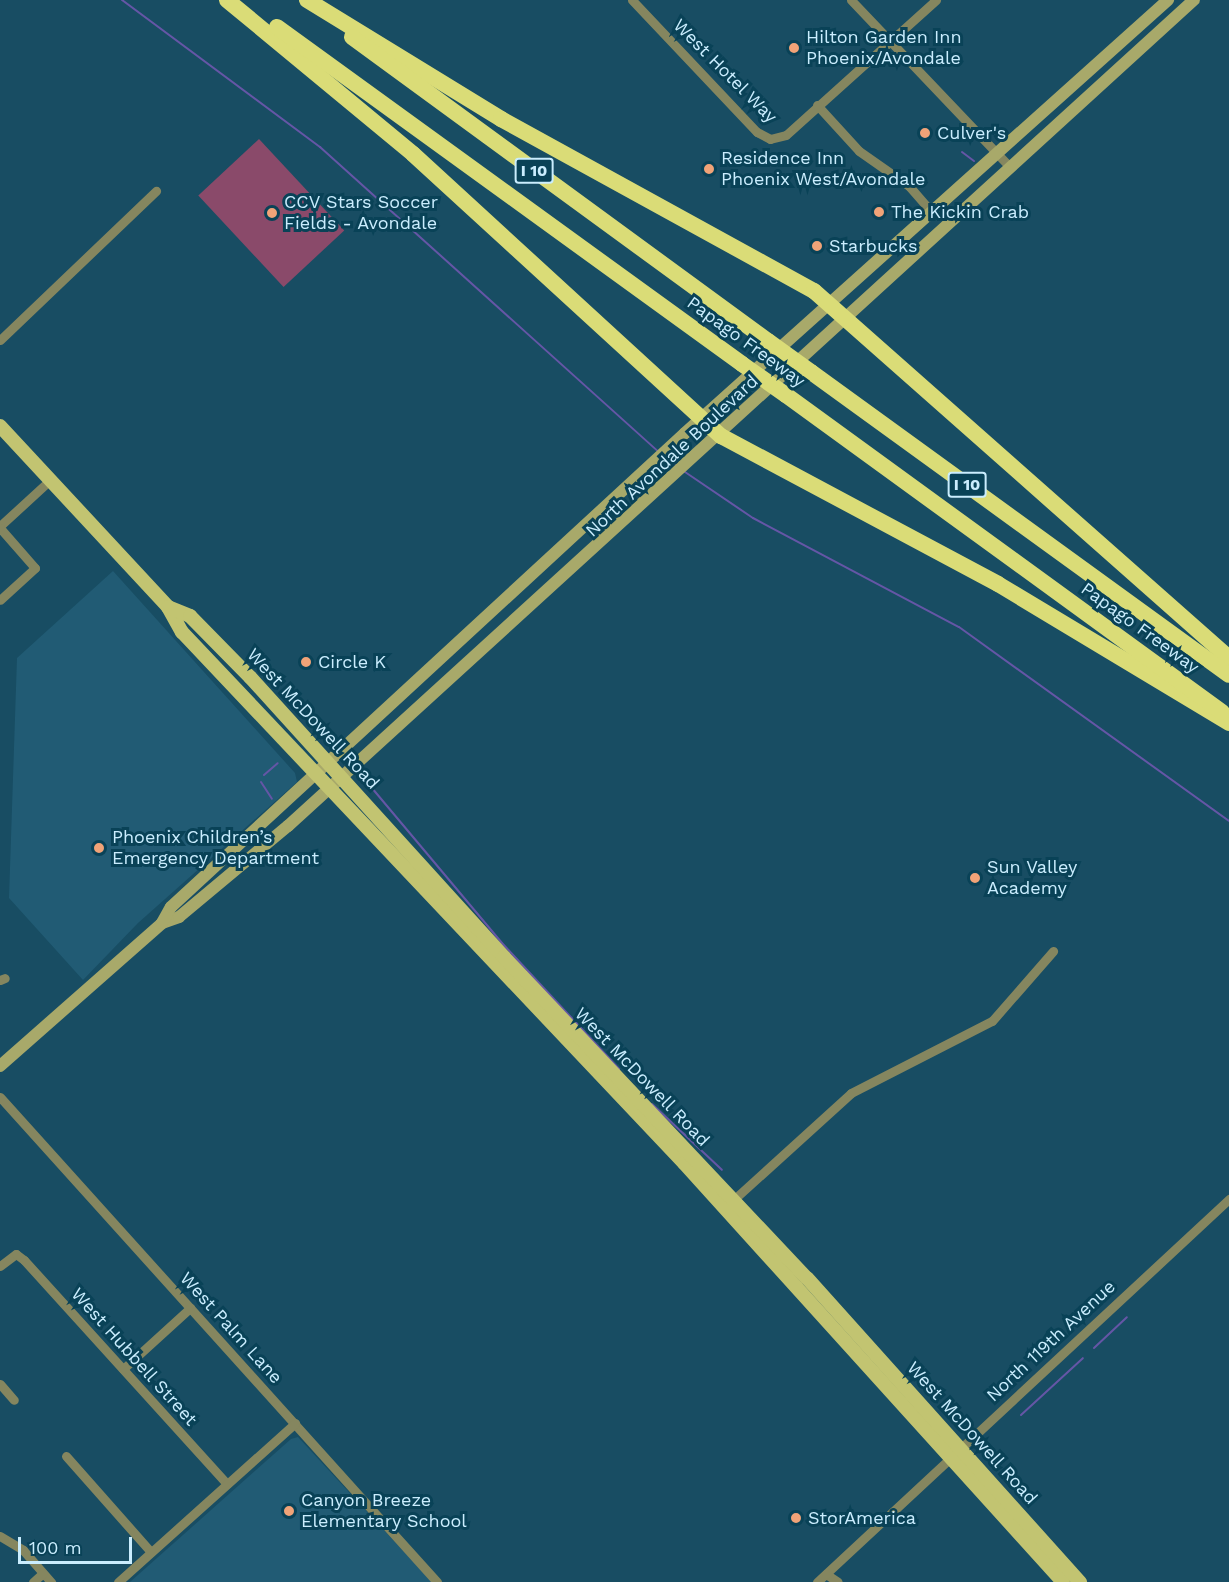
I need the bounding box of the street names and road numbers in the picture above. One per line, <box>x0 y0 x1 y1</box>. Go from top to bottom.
street label: West Hotel Way <box>668 14 782 128</box>
road number: I 10 <box>514 158 554 184</box>
street label: Papago Freeway <box>683 292 809 392</box>
street label: North Avondale Boulevard <box>581 370 763 542</box>
road number: I 10 <box>948 472 986 498</box>
street label: Papago Freeway <box>1077 578 1203 678</box>
street label: West McDowell Road <box>242 644 384 794</box>
street label: West McDowell Road <box>570 1003 714 1151</box>
street label: West Palm Lane <box>175 1268 287 1388</box>
street label: North 119th Avenue <box>982 1275 1120 1407</box>
street label: West Hubbell Street <box>66 1283 202 1431</box>
street label: West McDowell Road <box>902 1357 1042 1509</box>

